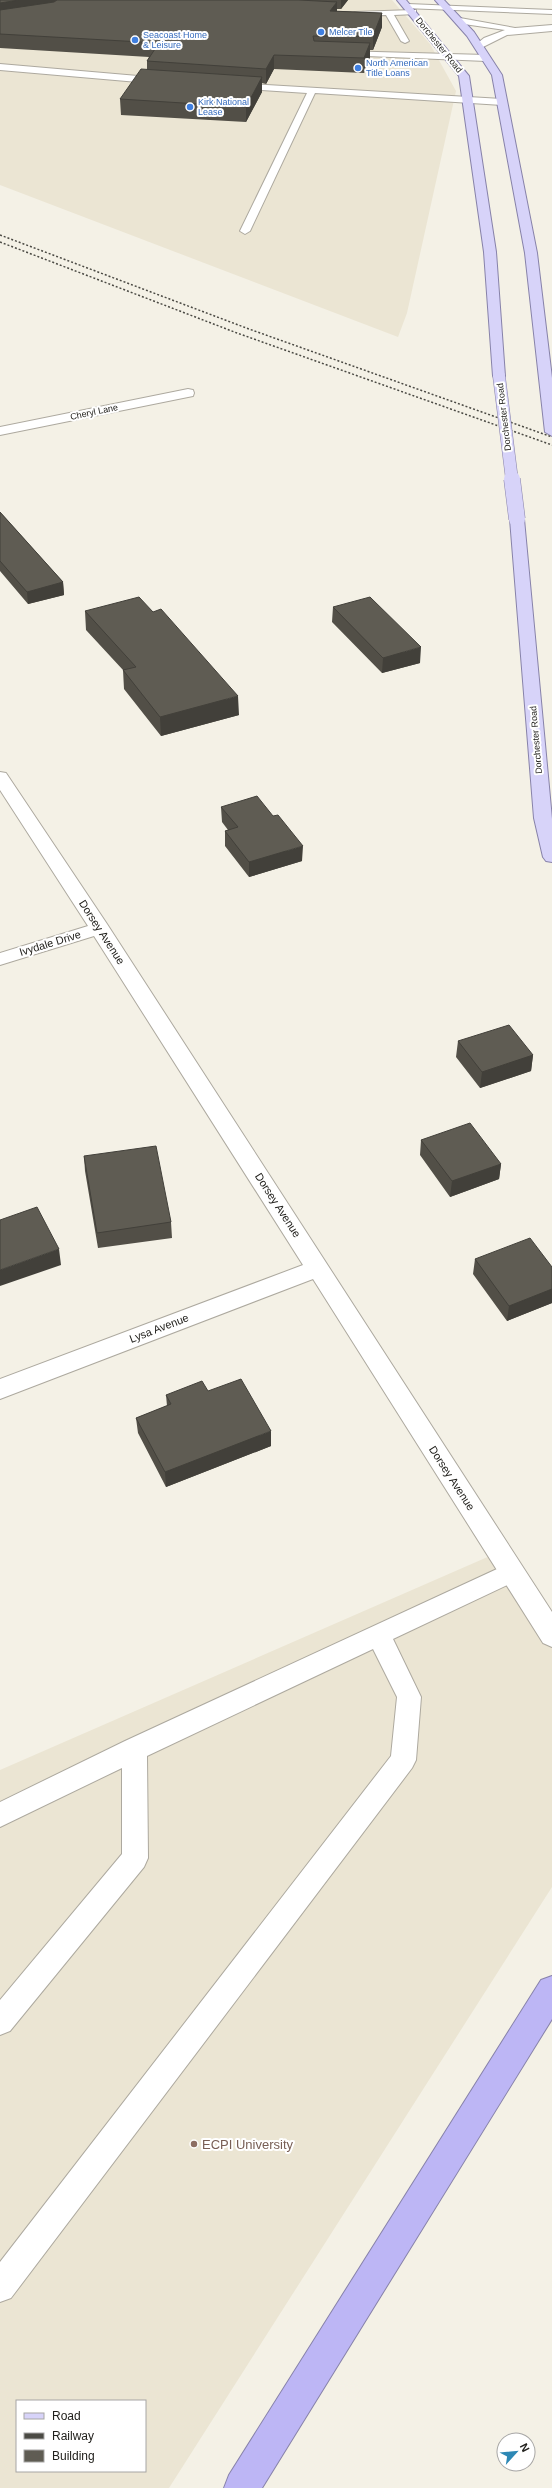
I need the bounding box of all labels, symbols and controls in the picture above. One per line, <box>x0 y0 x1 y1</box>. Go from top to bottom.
street label: Dorchester Road <box>414 15 464 75</box>
marker: Melcer Tile <box>316 27 326 37</box>
place label: Melcer Tile <box>329 27 373 37</box>
place label: Seacoast Home & Leisure <box>143 30 207 50</box>
marker: Seacoast Home & Leisure <box>130 35 140 45</box>
place label: North American Title Loans <box>366 58 428 78</box>
marker: North American Title Loans <box>353 63 363 73</box>
place label: Kirk National Lease <box>198 97 249 117</box>
marker: Kirk National Lease <box>185 102 195 112</box>
street label: Dorchester Road <box>495 383 513 451</box>
street label: Cheryl Lane <box>69 402 119 422</box>
street label: Dorchester Road <box>528 706 544 774</box>
street label: Dorsey Avenue <box>77 898 127 966</box>
street label: Ivydale Drive <box>18 928 82 958</box>
street label: Dorsey Avenue <box>253 1171 303 1239</box>
street label: Lysa Avenue <box>128 1311 190 1345</box>
street label: Dorsey Avenue <box>427 1444 477 1512</box>
place label: ECPI University <box>202 2137 294 2152</box>
marker: ECPI University <box>189 2139 199 2149</box>
legend <box>16 2400 146 2472</box>
text: Road <box>52 2409 81 2423</box>
text: Railway <box>52 2429 94 2443</box>
north arrow <box>496 2432 536 2472</box>
text: N <box>518 2441 532 2454</box>
text: Building <box>52 2449 95 2463</box>

